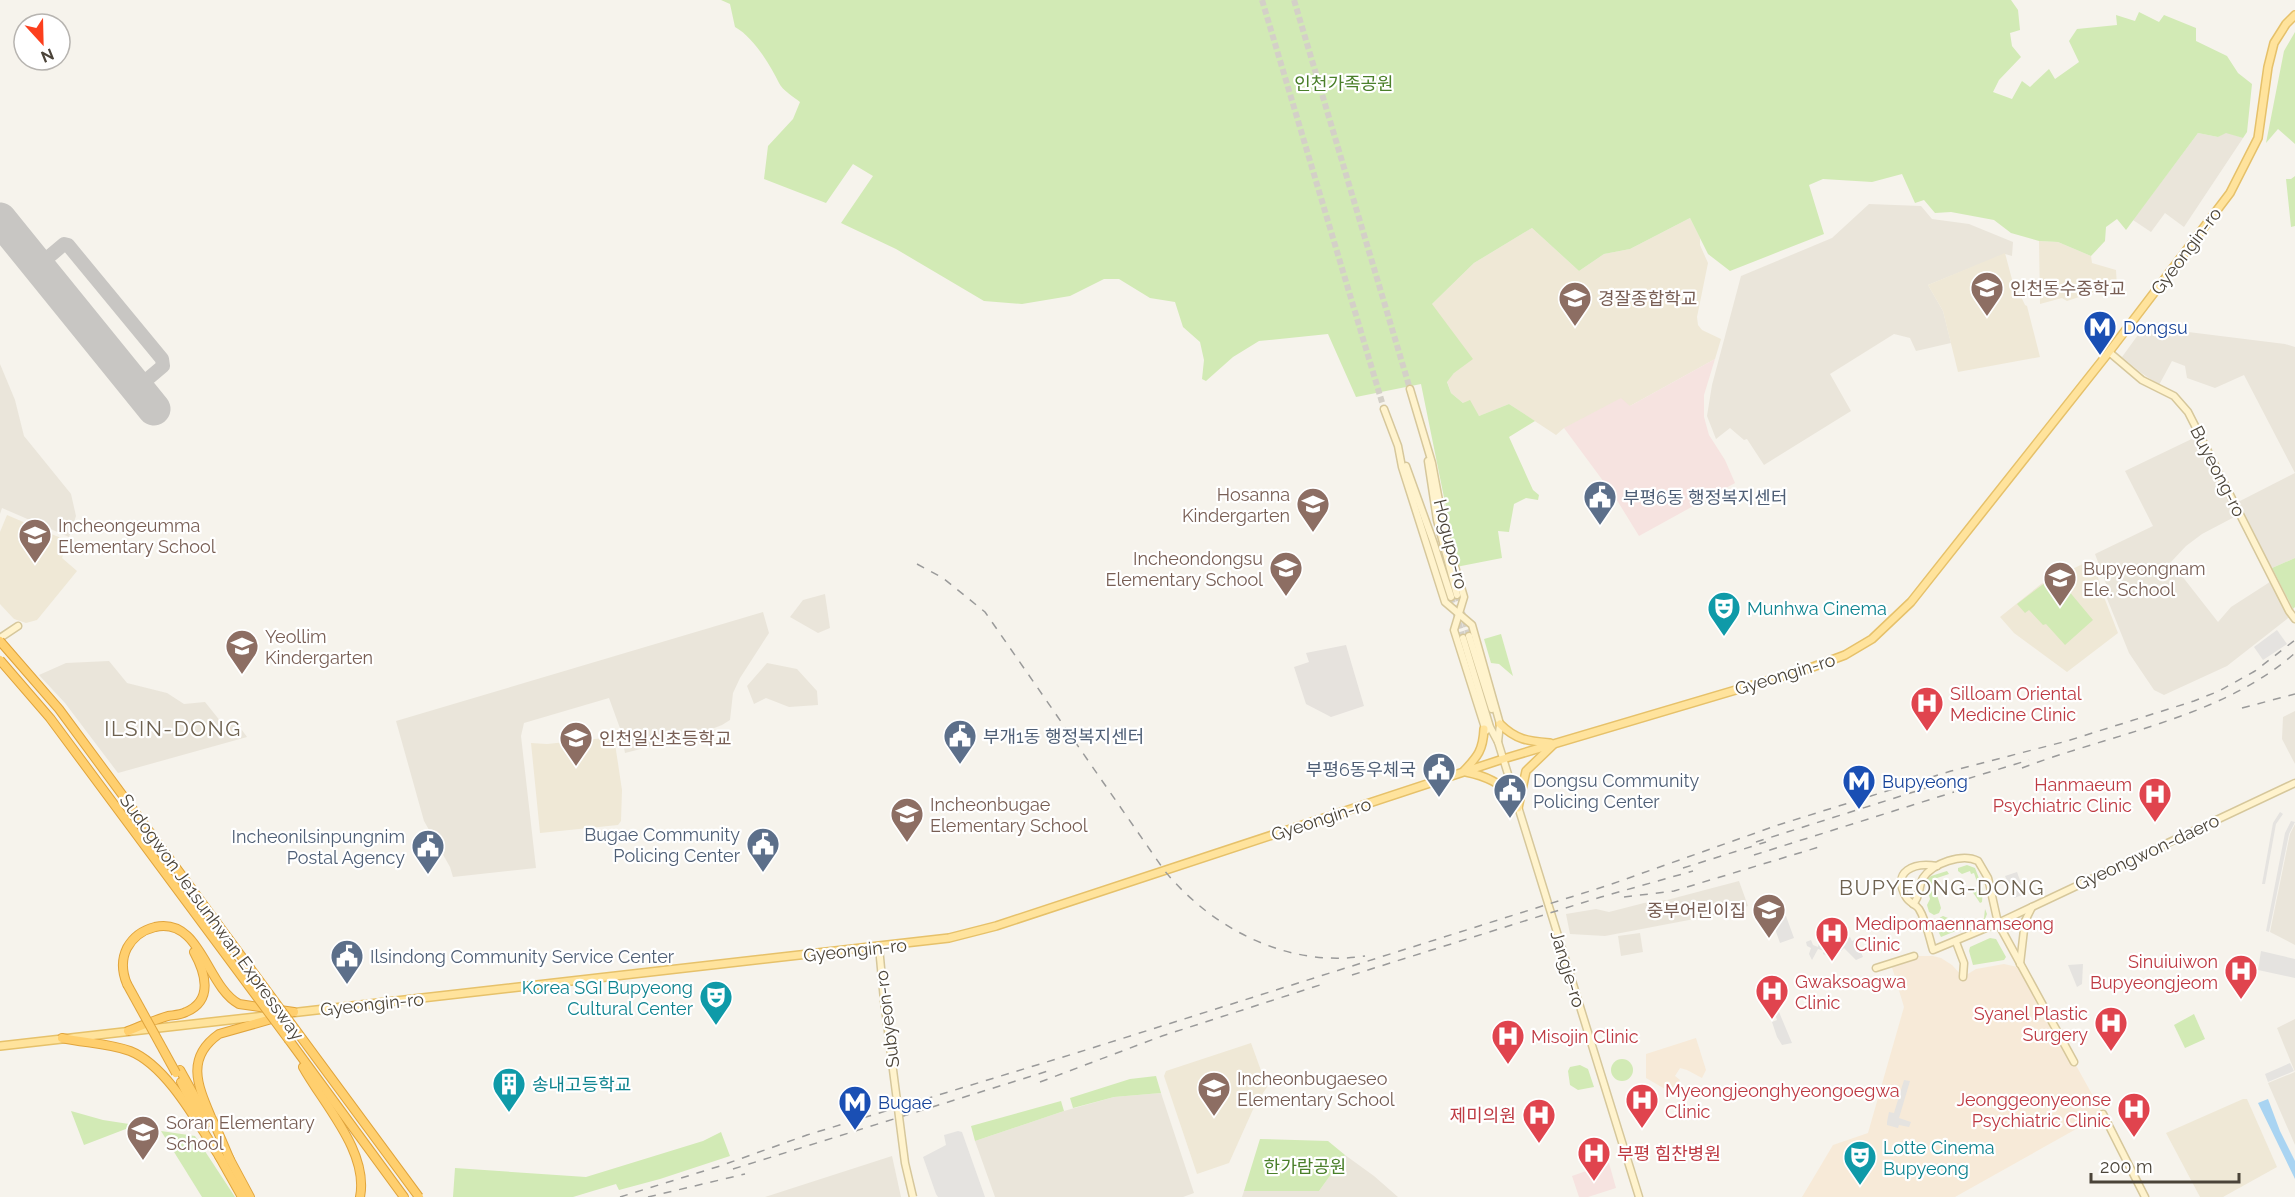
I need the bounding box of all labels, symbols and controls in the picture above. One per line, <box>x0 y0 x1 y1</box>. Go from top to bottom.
north arrow <box>12 12 72 72</box>
text: N <box>38 44 57 67</box>
park label: 인천가족공원 <box>1294 73 1394 94</box>
street label: Gyeongin-ro <box>2146 203 2226 299</box>
school or university icon: 인천동수중학교 <box>1969 270 2005 317</box>
place label: 인천동수중학교 <box>2010 278 2126 299</box>
school or university icon: 경잘종합학교 <box>1557 280 1593 327</box>
place label: 경잘종합학교 <box>1598 288 1697 309</box>
metro station icon: Dongsu <box>2082 309 2118 356</box>
place label: Dongsu <box>2123 317 2188 338</box>
street label: Buyeong-ro <box>2186 422 2250 520</box>
public building icon: 부평6동 행정복지센터 <box>1582 479 1618 526</box>
place label: Hosanna Kindergarten <box>1182 484 1290 526</box>
school or university icon: Hosanna Kindergarten <box>1295 486 1331 533</box>
place label: 부평6동 행정복지센터 <box>1623 487 1787 508</box>
street label: Hogupo-ro <box>1430 497 1472 591</box>
place label: Incheongeumma Elementary School <box>58 515 216 557</box>
school or university icon: Incheongeumma Elementary School <box>17 517 53 564</box>
place label: Incheondongsu Elementary School <box>1105 548 1263 590</box>
school or university icon: Incheondongsu Elementary School <box>1268 550 1304 597</box>
place label: Bupyeongnam Ele. School <box>2083 558 2206 600</box>
school or university icon: Bupyeongnam Ele. School <box>2042 560 2078 607</box>
theatre icon: Munhwa Cinema <box>1706 590 1742 637</box>
place label: Munhwa Cinema <box>1747 598 1887 619</box>
place label: Yeollim Kindergarten <box>265 626 373 668</box>
school or university icon: Yeollim Kindergarten <box>224 628 260 675</box>
street label: Gyeongin-ro <box>1732 649 1838 699</box>
place label: Silloam Oriental Medicine Clinic <box>1950 683 2082 725</box>
hospital icon: Silloam Oriental Medicine Clinic <box>1909 685 1945 732</box>
district label: ILSIN-DONG <box>104 716 242 741</box>
public building icon: 부개1동 행정복지센터 <box>942 718 978 765</box>
school or university icon: 인천일신초등학교 <box>558 720 594 767</box>
place label: 부개1동 행정복지센터 <box>983 726 1144 747</box>
place label: 인천일신초등학교 <box>599 728 731 749</box>
public building icon: 부평6동우체국 <box>1421 751 1457 798</box>
place label: 부평6동우체국 <box>1306 759 1416 780</box>
metro station icon: Bupyeong <box>1841 763 1877 810</box>
place label: Dongsu Community Policing Center <box>1533 770 1699 812</box>
place label: Bupyeong <box>1882 771 1968 792</box>
public building icon: Dongsu Community Policing Center <box>1492 772 1528 819</box>
place label: Hanmaeum Psychiatric Clinic <box>1993 774 2132 816</box>
hospital icon: Hanmaeum Psychiatric Clinic <box>2137 776 2173 823</box>
street label: Sudogwon Je1sunhwan Expressway <box>116 790 309 1044</box>
street label: Gyeongin-ro <box>1268 793 1374 845</box>
place label: Incheonbugae Elementary School <box>930 794 1088 836</box>
school or university icon: Incheonbugae Elementary School <box>889 796 925 843</box>
street label: Gyeongwon-daero <box>2072 809 2223 895</box>
place label: Bugae Community Policing Center <box>584 824 741 866</box>
place label: Incheonilsinpungnim Postal Agency <box>232 826 405 868</box>
public building icon: Bugae Community Policing Center <box>745 826 781 873</box>
public building icon: Incheonilsinpungnim Postal Agency <box>410 828 446 875</box>
district label: BUPYEONG-DONG <box>1839 875 2045 900</box>
school or university icon: 중부어린이집 <box>1751 892 1787 939</box>
place label: 중부어린이집 <box>1647 900 1746 921</box>
place label: Medipomaennamseong Clinic <box>1855 913 2054 955</box>
hospital icon: Medipomaennamseong Clinic <box>1814 915 1850 962</box>
street label: Jangje-ro <box>1546 928 1590 1010</box>
street label: Gyeongin-ro <box>802 934 908 966</box>
public building icon: Ilsindong Community Service Center <box>329 938 365 985</box>
place label: Ilsindong Community Service Center <box>370 946 675 967</box>
place label: Sinuiuiwon Bupyeongjeom <box>2090 951 2218 993</box>
hospital icon: Sinuiuiwon Bupyeongjeom <box>2223 953 2259 1000</box>
street label: Subyeon-ro <box>871 969 903 1069</box>
place label: Gwaksoagwa Clinic <box>1795 971 1906 1013</box>
hospital icon: Gwaksoagwa Clinic <box>1754 973 1790 1020</box>
place label: Korea SGI Bupyeong Cultural Center <box>522 977 694 1019</box>
theatre icon: Korea SGI Bupyeong Cultural Center <box>698 979 734 1026</box>
street label: Gyeongin-ro <box>319 988 425 1020</box>
place label: Syanel Plastic Surgery <box>1974 1003 2088 1045</box>
hospital icon: Syanel Plastic Surgery <box>2093 1005 2129 1052</box>
hospital icon: Misojin Clinic <box>1490 1018 1526 1065</box>
place label: Misojin Clinic <box>1531 1026 1639 1047</box>
building icon: 송내고등학교 <box>491 1066 527 1113</box>
place label: Incheonbugaeseo Elementary School <box>1237 1068 1395 1110</box>
school or university icon: Incheonbugaeseo Elementary School <box>1196 1070 1232 1117</box>
place label: 송내고등학교 <box>532 1074 631 1095</box>
place label: Myeongjeonghyeongoegwa Clinic <box>1665 1080 1900 1122</box>
hospital icon: Myeongjeonghyeongoegwa Clinic <box>1624 1082 1660 1129</box>
metro station icon: Bugae <box>837 1084 873 1131</box>
place label: Jeonggeonyeonse Psychiatric Clinic <box>1956 1089 2111 1131</box>
hospital icon: Jeonggeonyeonse Psychiatric Clinic <box>2116 1091 2152 1138</box>
place label: Bugae <box>878 1092 933 1113</box>
hospital icon: 제미의원 <box>1521 1097 1557 1144</box>
place label: 제미의원 <box>1450 1105 1516 1126</box>
place label: Soran Elementary School <box>166 1112 315 1154</box>
school or university icon: Soran Elementary School <box>125 1114 161 1161</box>
hospital icon: 부평 힘찬병원 <box>1576 1135 1612 1182</box>
place label: Lotte Cinema Bupyeong <box>1883 1137 1995 1179</box>
theatre icon: Lotte Cinema Bupyeong <box>1842 1139 1878 1186</box>
place label: 부평 힘찬병원 <box>1617 1143 1721 1164</box>
scale bar <box>2091 1146 2240 1184</box>
park label: 한가람공원 <box>1264 1156 1346 1177</box>
text: 200 m <box>2100 1156 2153 1177</box>

